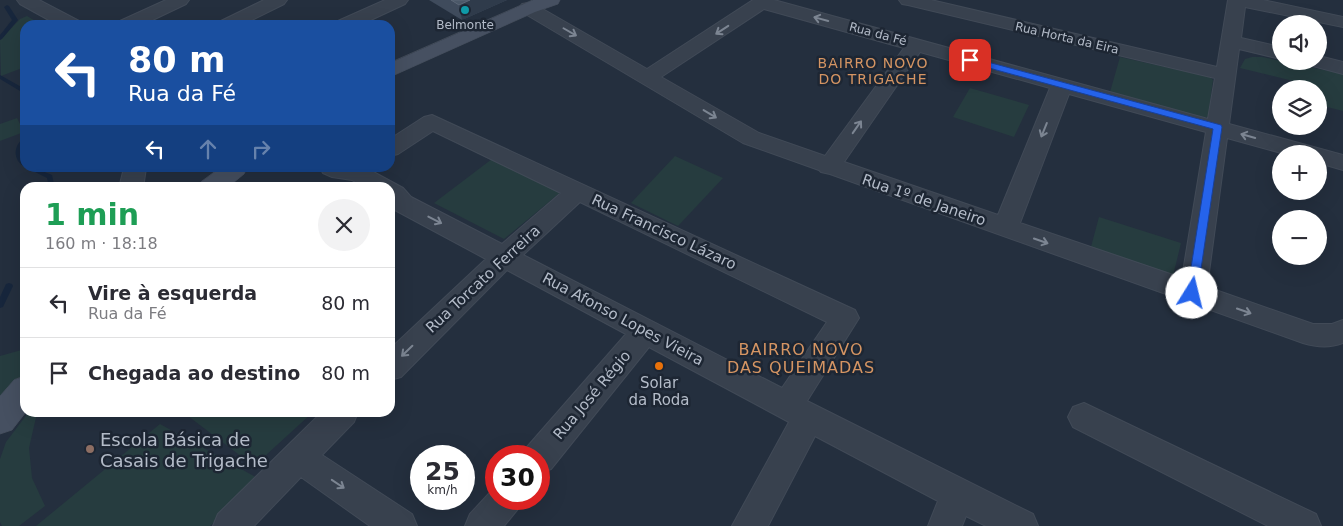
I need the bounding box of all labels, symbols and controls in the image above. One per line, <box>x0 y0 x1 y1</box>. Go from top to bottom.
marker: Belmonte <box>459 4 471 16</box>
one-way arrow <box>813 14 829 23</box>
map controls <box>1272 15 1327 265</box>
button: sound <box>1272 15 1327 70</box>
place label: Belmonte <box>436 18 494 32</box>
street label: Rua Horta da Eira <box>1014 19 1120 57</box>
street label: Rua da Fé <box>848 20 908 48</box>
one-way arrow <box>715 24 729 35</box>
one-way arrow <box>562 28 577 38</box>
pin <box>949 39 991 81</box>
icon: left <box>45 40 110 105</box>
text: 80 m <box>128 40 225 80</box>
icon: arrive <box>956 46 984 74</box>
district label: BAIRRO NOVO DO TRIGACHE <box>818 55 928 87</box>
button: layers <box>1272 80 1327 135</box>
text: Rua da Fé <box>128 81 236 106</box>
one-way arrow <box>703 110 717 120</box>
one-way arrow <box>852 121 862 135</box>
one-way arrow <box>1038 122 1048 137</box>
one-way arrow <box>1240 130 1256 140</box>
icon: left <box>141 135 169 163</box>
icon: ahead <box>194 135 222 163</box>
icon: right <box>247 135 275 163</box>
button: + <box>1272 145 1327 200</box>
street label: Rua 1º de Janeiro <box>860 170 988 230</box>
street label: Rua Francisco Lázaro <box>589 191 739 273</box>
text: 1 min <box>45 197 139 232</box>
button: close <box>318 199 370 251</box>
button: − <box>1272 210 1327 265</box>
one-way arrow <box>427 216 442 225</box>
street label: Rua Torcato Ferreira <box>422 221 544 337</box>
text: 160 m · 18:18 <box>45 234 158 253</box>
one-way arrow <box>1033 237 1048 246</box>
position arrow <box>1165 266 1217 318</box>
street label: Rua Afonso Lopes Vieira <box>539 269 707 369</box>
text: Vire à esquerda <box>88 282 257 304</box>
icon: left <box>45 289 73 317</box>
text: 80 m <box>321 292 370 314</box>
text: Rua da Fé <box>88 304 167 323</box>
one-way arrow <box>1236 307 1252 316</box>
district label: BAIRRO NOVO DAS QUEIMADAS <box>727 340 875 377</box>
one-way arrow <box>401 345 413 357</box>
street label: Rua José Régio <box>550 347 634 443</box>
icon: arrive <box>45 359 73 387</box>
marker: Solar da Roda <box>653 360 665 372</box>
text: Chegada ao destino <box>88 362 300 384</box>
text: 80 m <box>321 362 370 384</box>
place label: Solar da Roda <box>628 374 690 409</box>
place label: Escola Básica de Casais de Trigache <box>100 429 268 471</box>
marker: Escola Básica de Casais de Trigache <box>84 443 96 455</box>
speed limit sign: 30 <box>485 445 550 510</box>
text: 25 <box>425 457 460 486</box>
one-way arrow <box>331 479 345 489</box>
text: km/h <box>427 483 458 497</box>

